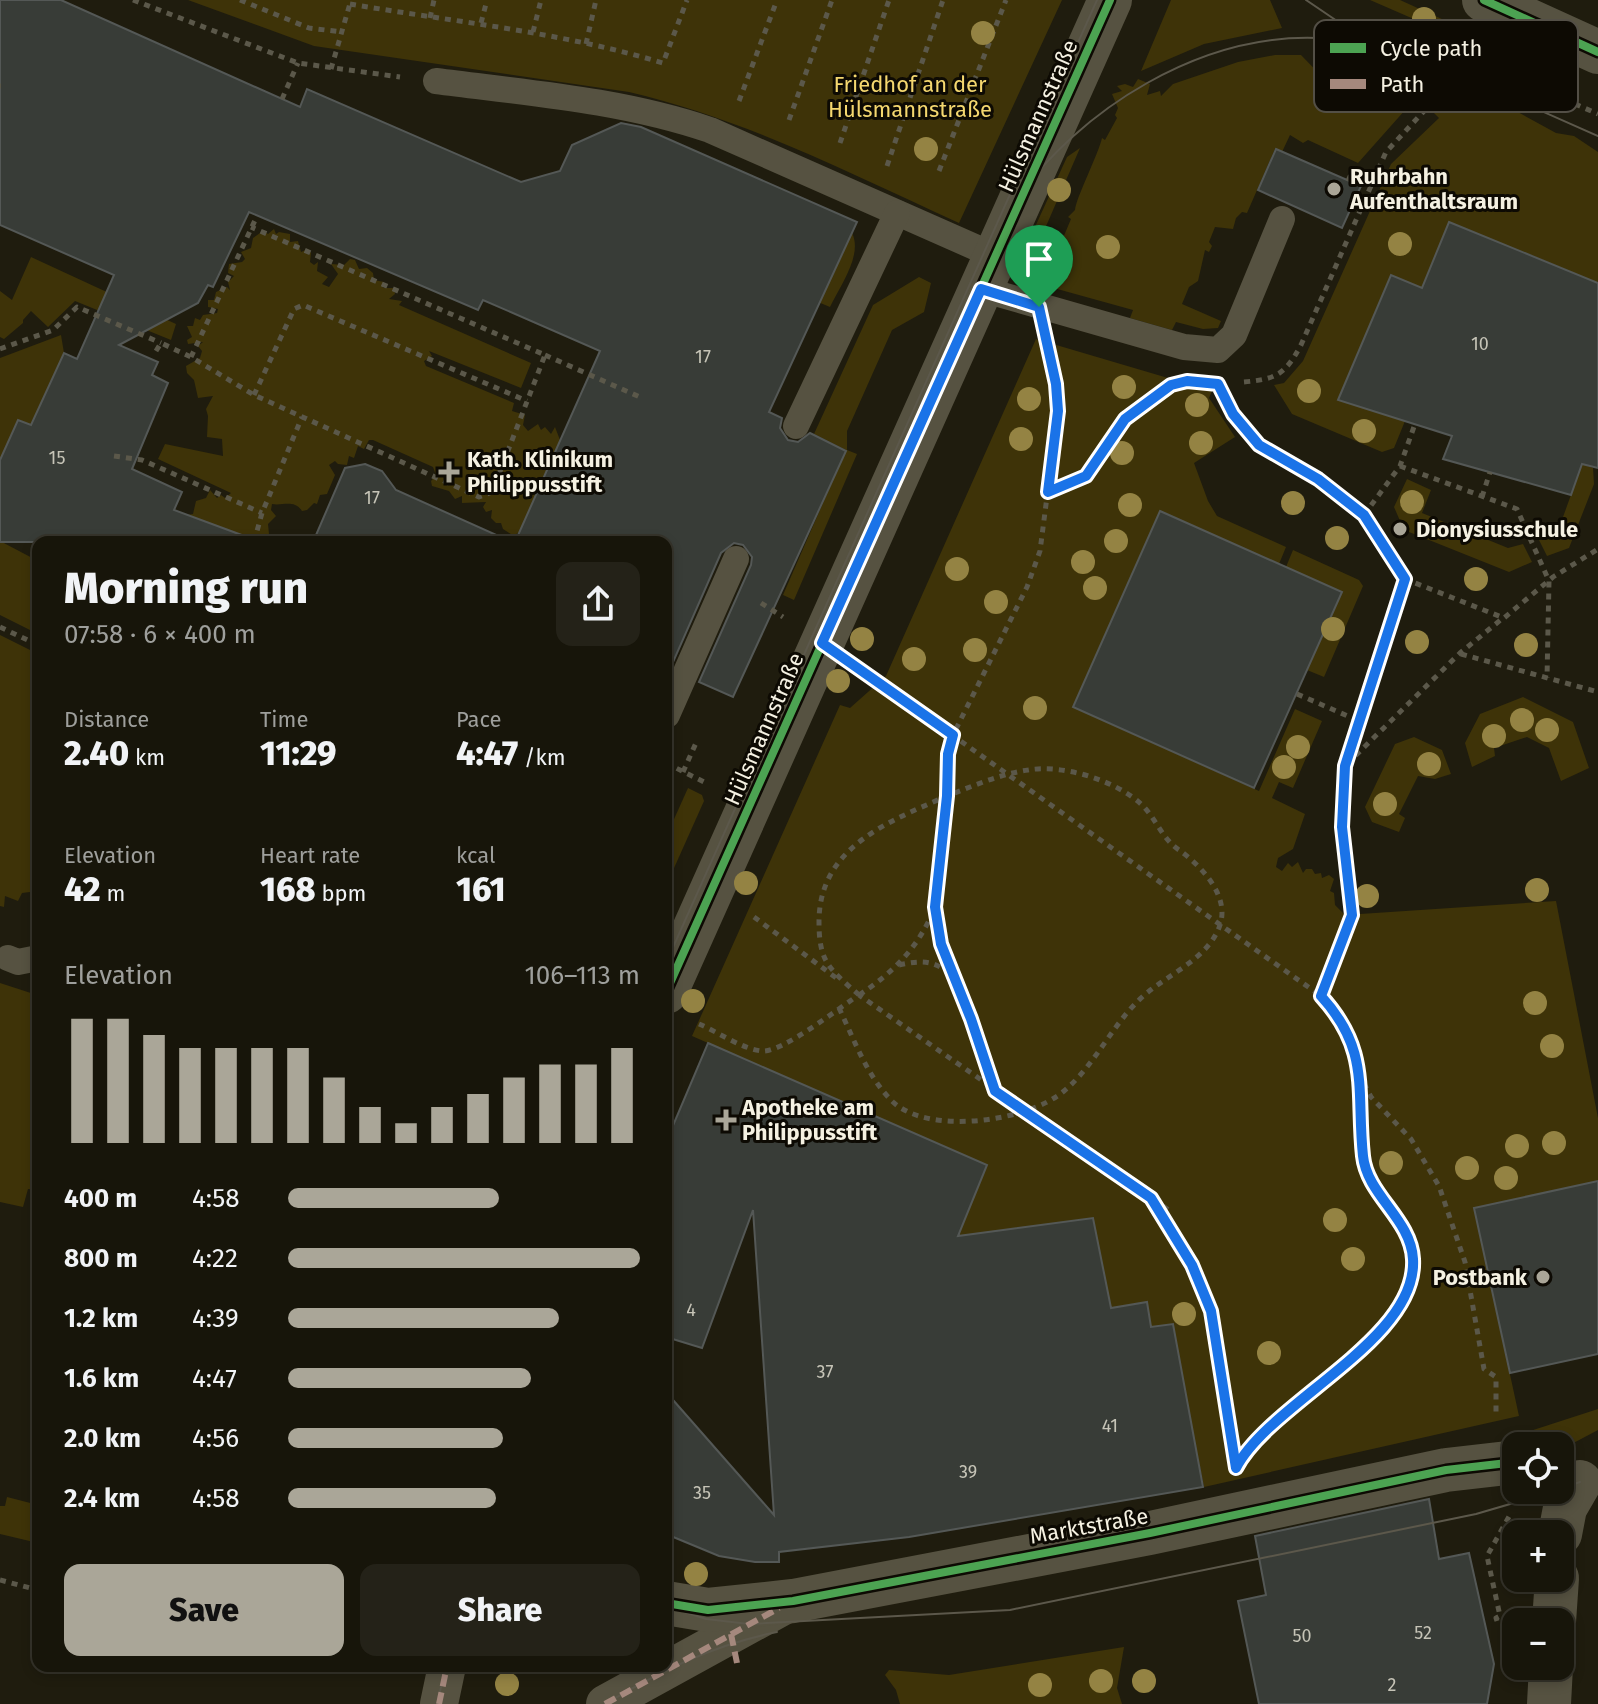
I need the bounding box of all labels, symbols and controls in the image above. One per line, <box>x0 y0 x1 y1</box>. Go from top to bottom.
legend <box>1314 20 1578 112</box>
text: Cycle path <box>1380 35 1482 62</box>
street label: Hülsmannstraße <box>992 36 1084 196</box>
park label: Friedhof an der Hülsmannstraße <box>828 71 992 123</box>
text: Path <box>1380 71 1424 98</box>
place label: Ruhrbahn Aufenthaltsraum <box>1349 163 1518 215</box>
marker: Ruhrbahn Aufenthaltsraum <box>1325 180 1343 198</box>
pin <box>1005 225 1073 307</box>
icon: arrive <box>1017 237 1061 281</box>
house number: 10 <box>1471 333 1489 355</box>
house number: 17 <box>695 346 711 368</box>
place label: Kath. Klinikum Philippusstift <box>467 446 613 498</box>
house number: 15 <box>49 447 65 469</box>
marker: Kath. Klinikum Philippusstift <box>438 461 460 483</box>
house number: 17 <box>364 487 380 509</box>
place label: Dionysiusschule <box>1416 516 1578 543</box>
marker: Dionysiusschule <box>1391 520 1409 538</box>
text: Morning run <box>64 562 308 615</box>
button: share <box>556 562 640 646</box>
text: 07:58 · 6 × 400 m <box>64 619 256 650</box>
street label: Hülsmannstraße <box>718 649 810 809</box>
text: Distance <box>64 706 149 733</box>
text: Time <box>260 706 308 733</box>
text: Pace <box>456 706 502 733</box>
text: 2.40 <box>64 733 129 774</box>
text: 11:29 <box>260 733 337 774</box>
text: 4:47 <box>456 733 518 774</box>
text: km <box>129 744 165 771</box>
text: /km <box>518 744 566 771</box>
text: Elevation <box>64 842 156 869</box>
text: Heart rate <box>260 842 360 869</box>
text: kcal <box>456 842 496 869</box>
text: 42 <box>64 869 101 910</box>
text: 168 <box>260 869 316 910</box>
text: 161 <box>456 869 506 910</box>
text: m <box>101 880 125 907</box>
text: bpm <box>316 880 366 907</box>
text: Elevation <box>64 960 173 991</box>
text: 106–113 m <box>524 960 640 991</box>
place label: Apotheke am Philippusstift <box>741 1094 878 1146</box>
marker: Apotheke am Philippusstift <box>717 1111 735 1129</box>
text: 400 m <box>64 1183 137 1214</box>
text: 4:58 <box>192 1183 240 1214</box>
text: 800 m <box>64 1243 138 1274</box>
text: 4:22 <box>192 1243 238 1274</box>
place label: Postbank <box>1433 1264 1528 1291</box>
marker: Postbank <box>1534 1268 1552 1286</box>
house number: 4 <box>686 1299 696 1321</box>
text: 1.2 km <box>64 1303 138 1334</box>
text: 4:39 <box>192 1303 239 1334</box>
house number: 37 <box>817 1361 833 1383</box>
text: 1.6 km <box>64 1363 139 1394</box>
text: 4:47 <box>192 1363 237 1394</box>
house number: 41 <box>1102 1415 1118 1437</box>
text: 2.0 km <box>64 1423 141 1454</box>
text: 4:56 <box>192 1423 239 1454</box>
map controls <box>1502 1432 1574 1680</box>
button: locate <box>1502 1432 1574 1504</box>
house number: 39 <box>959 1461 977 1483</box>
house number: 35 <box>693 1482 711 1504</box>
text: 2.4 km <box>64 1483 140 1514</box>
text: 4:58 <box>192 1483 240 1514</box>
street label: Marktstraße <box>1028 1502 1150 1550</box>
button: + <box>1502 1520 1574 1592</box>
button: Save <box>64 1564 344 1656</box>
button: Share <box>360 1564 640 1656</box>
button: − <box>1502 1608 1574 1680</box>
house number: 52 <box>1414 1622 1432 1644</box>
house number: 50 <box>1292 1625 1312 1647</box>
house number: 2 <box>1388 1674 1397 1696</box>

